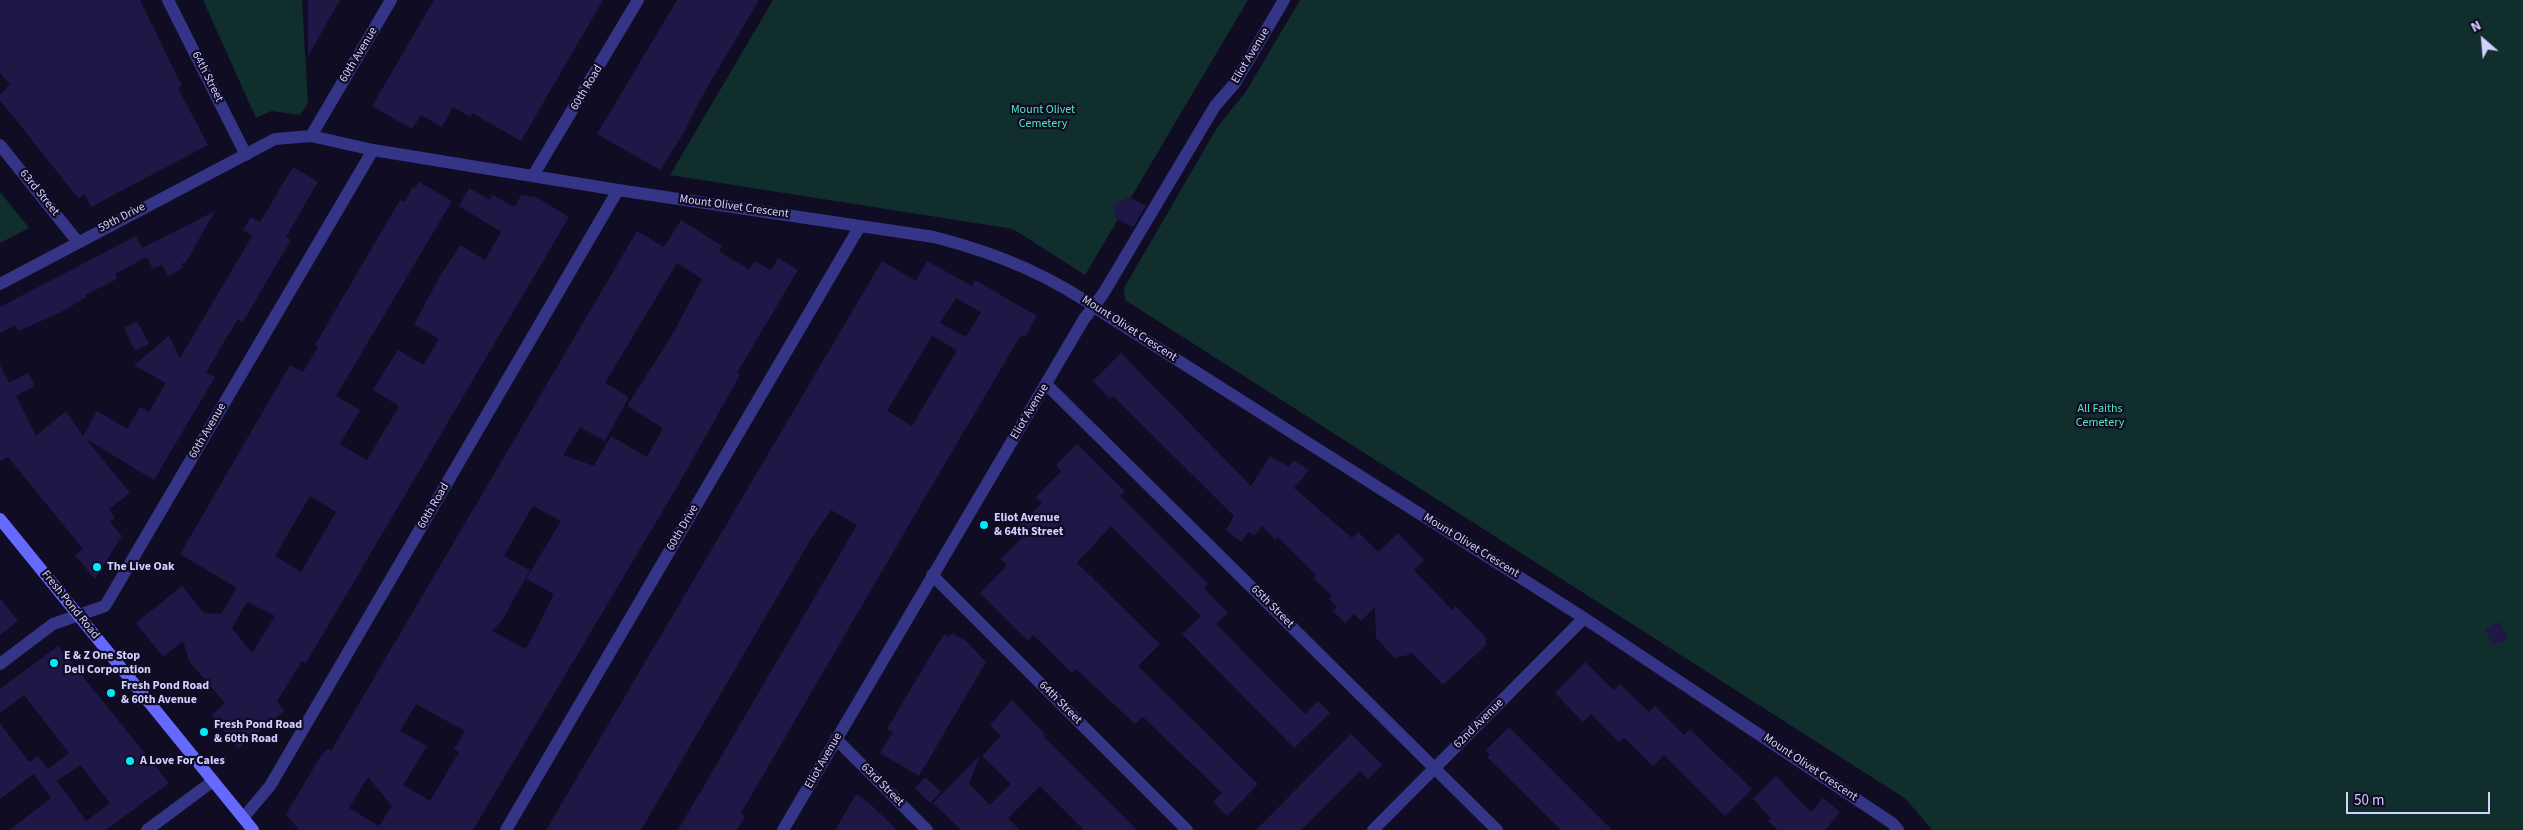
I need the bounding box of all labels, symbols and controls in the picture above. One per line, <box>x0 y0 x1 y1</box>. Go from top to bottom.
north arrow <box>2458 15 2508 65</box>
text: N <box>2468 16 2485 38</box>
street label: 60th Avenue <box>337 25 381 85</box>
street label: Eliot Avenue <box>1229 26 1273 86</box>
street label: 64th Street <box>188 49 226 105</box>
street label: 60th Road <box>568 63 606 113</box>
park label: Mount Olivet Cemetery <box>1011 103 1075 131</box>
street label: 63rd Street <box>16 167 62 219</box>
street label: Mount Olivet Crescent <box>678 192 790 222</box>
street label: 59th Drive <box>96 200 148 236</box>
street label: Mount Olivet Crescent <box>1079 293 1179 365</box>
street label: Eliot Avenue <box>1008 382 1052 442</box>
street label: 60th Avenue <box>186 401 230 461</box>
park label: All Faiths Cemetery <box>2076 402 2124 430</box>
street label: 60th Road <box>415 480 453 532</box>
street label: 60th Drive <box>664 502 702 554</box>
place label: Eliot Avenue & 64th Street <box>994 511 1063 539</box>
street label: Mount Olivet Crescent <box>1420 511 1522 581</box>
marker: Eliot Avenue & 64th Street <box>978 519 990 531</box>
place label: The Live Oak <box>107 560 175 574</box>
marker: The Live Oak <box>91 561 103 573</box>
street label: Fresh Pond Road <box>38 568 102 642</box>
street label: 65th Street <box>1247 582 1297 632</box>
place label: E & Z One Stop Deli Corporation <box>64 649 151 677</box>
marker: E & Z One Stop Deli Corporation <box>48 657 60 669</box>
street label: 64th Street <box>1035 678 1085 728</box>
place label: Fresh Pond Road & 60th Avenue <box>121 679 209 707</box>
marker: Fresh Pond Road & 60th Avenue <box>105 687 117 699</box>
street label: 62nd Avenue <box>1451 696 1507 752</box>
place label: Fresh Pond Road & 60th Road <box>214 718 302 746</box>
marker: Fresh Pond Road & 60th Road <box>198 726 210 738</box>
street label: Eliot Avenue <box>802 731 846 791</box>
street label: Mount Olivet Crescent <box>1760 731 1860 805</box>
place label: A Love For Cales <box>140 754 225 768</box>
marker: A Love For Cales <box>124 755 136 767</box>
street label: 63rd Street <box>857 760 907 810</box>
scale bar <box>2348 782 2492 814</box>
text: 50 m <box>2354 790 2384 811</box>

